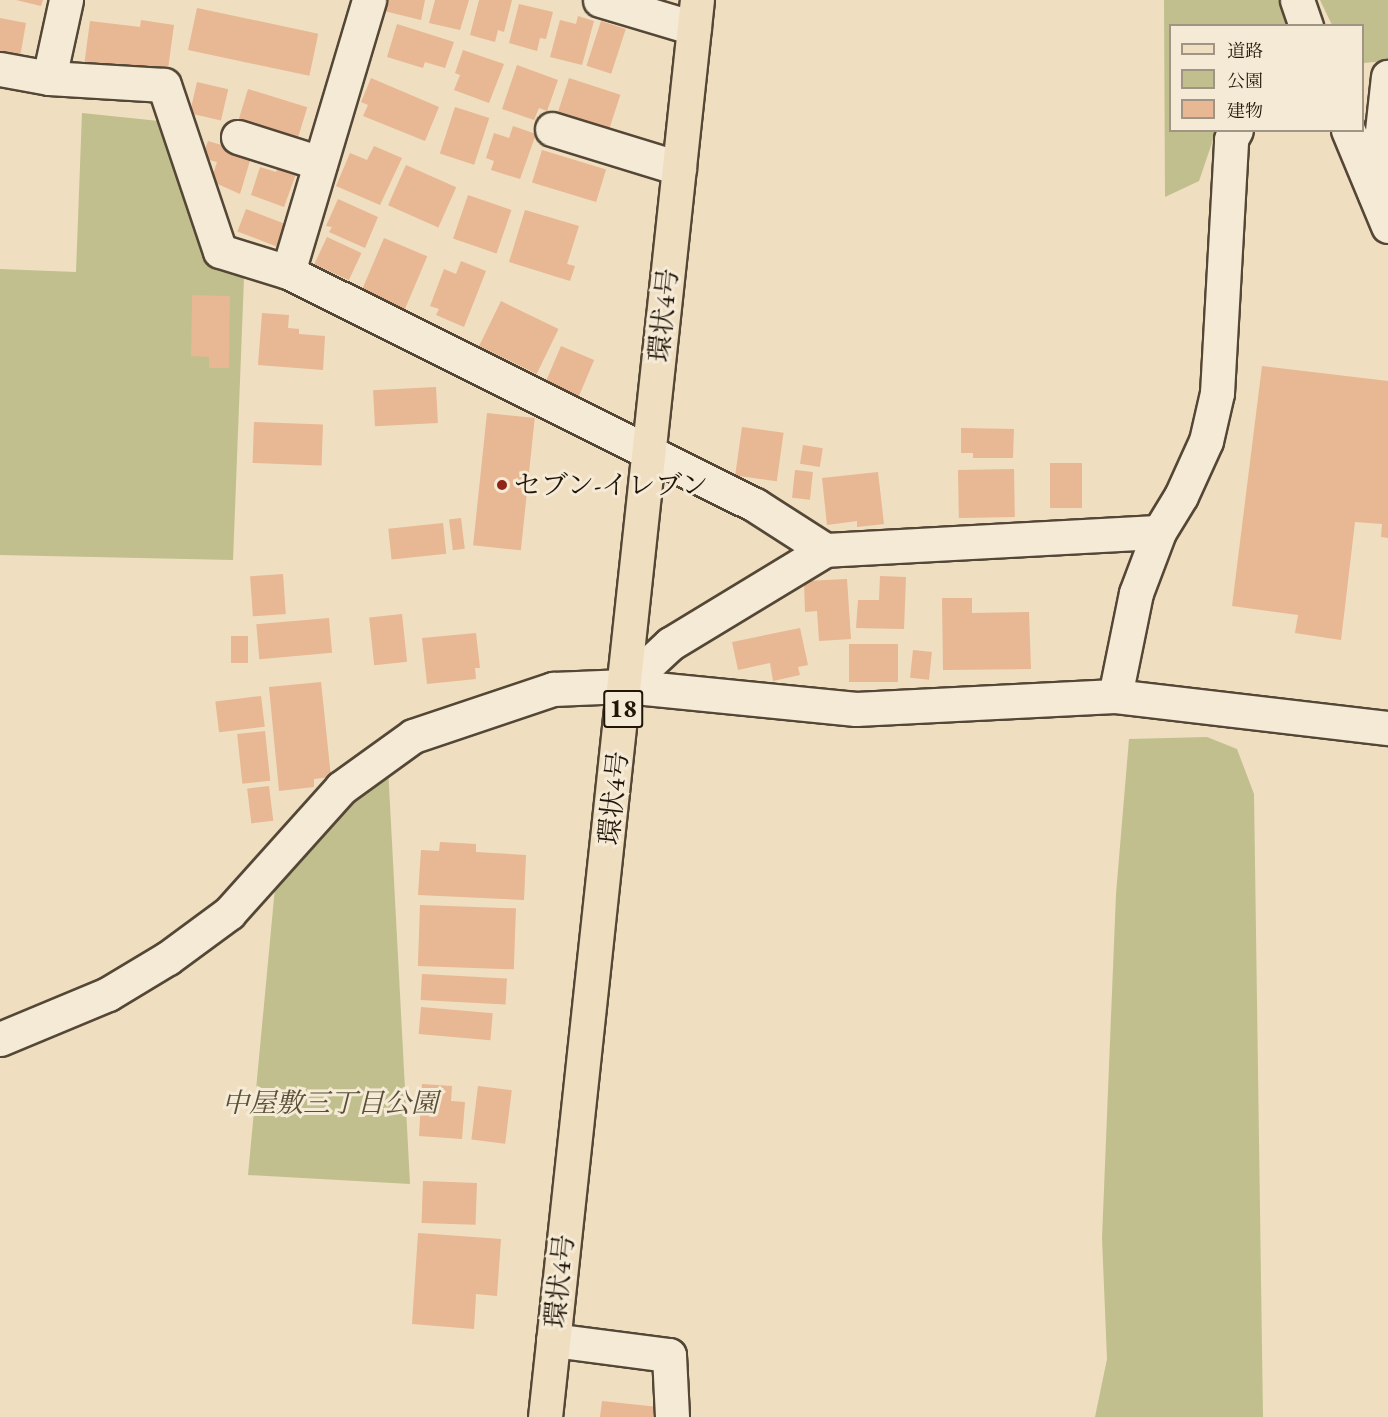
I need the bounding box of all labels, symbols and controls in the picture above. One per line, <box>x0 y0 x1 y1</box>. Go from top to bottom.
legend <box>1169 24 1364 132</box>
text: 道路 <box>1227 39 1263 62</box>
text: 公園 <box>1227 69 1263 92</box>
text: 建物 <box>1227 99 1263 122</box>
street label: 環状4号 <box>642 267 684 363</box>
place label: セブン-イレブン <box>514 469 710 501</box>
marker: セブン-イレブン <box>495 478 509 492</box>
road number: 18 <box>602 686 644 732</box>
street label: 環状4号 <box>592 750 634 846</box>
park label: 中屋敷三丁目公園 <box>222 1087 438 1119</box>
street label: 環状4号 <box>538 1233 580 1329</box>

